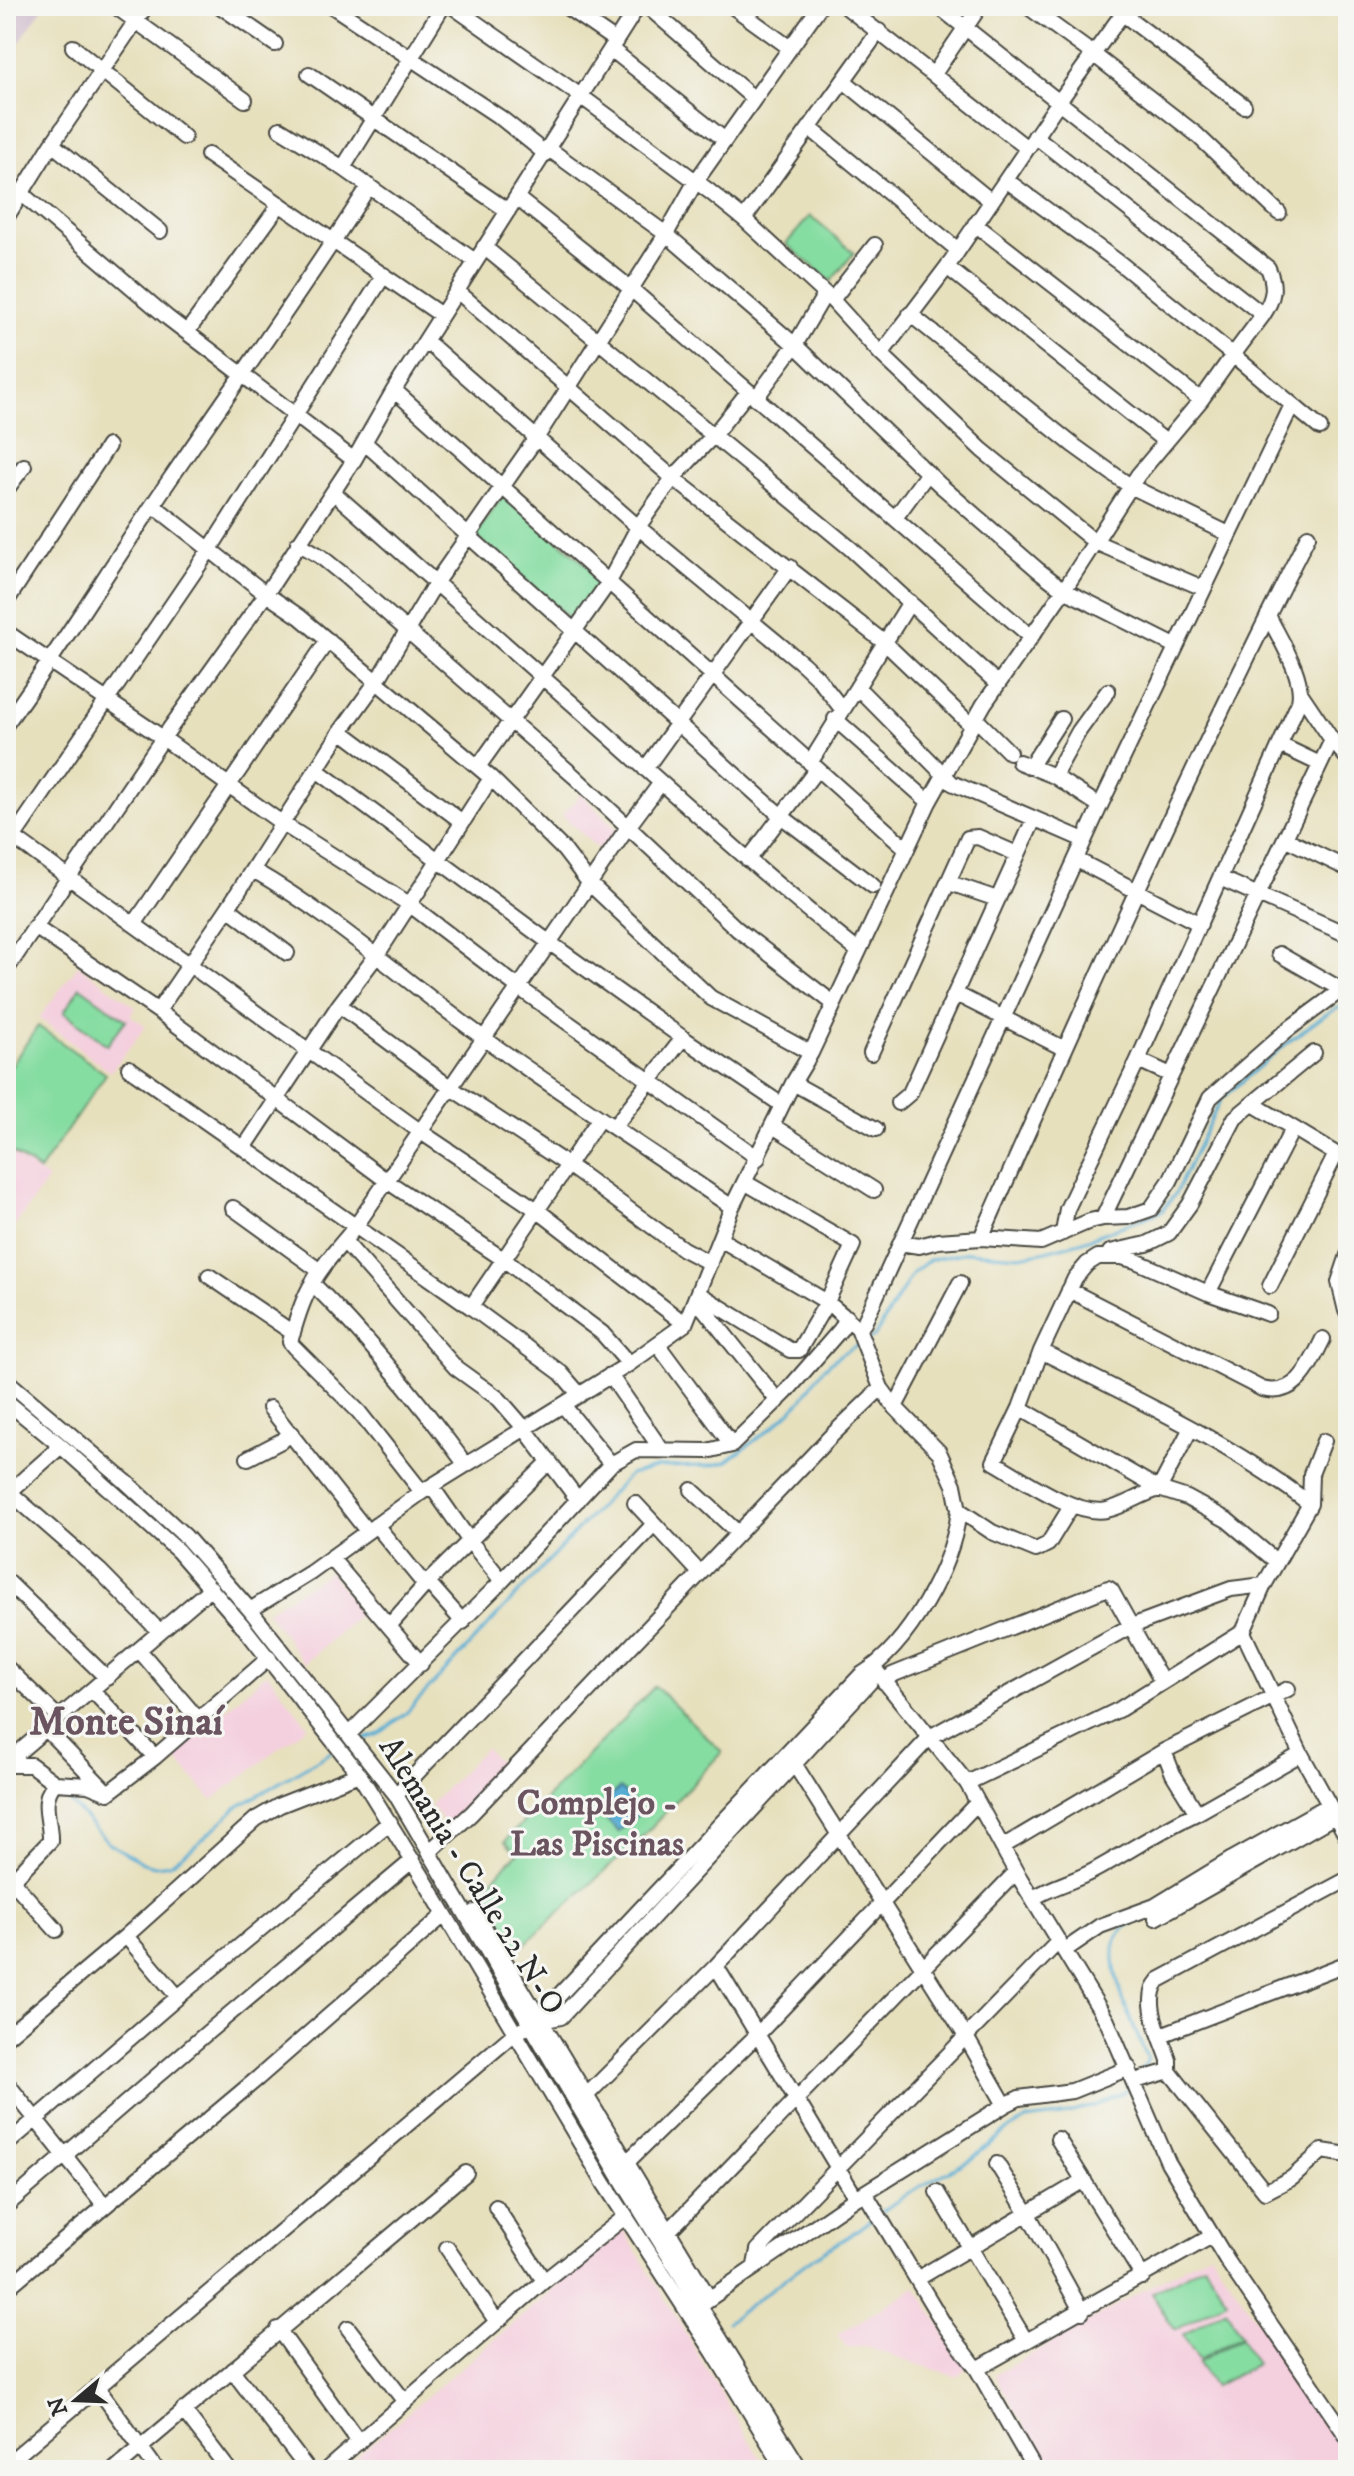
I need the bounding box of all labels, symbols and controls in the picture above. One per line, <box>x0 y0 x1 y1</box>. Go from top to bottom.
district label: Monte Sinaí <box>29 1698 225 1748</box>
street label: Alemania - Calle 22 N-O <box>369 1730 573 2022</box>
district label: Complejo - Las Piscinas <box>510 1781 684 1867</box>
north arrow <box>36 2360 116 2440</box>
text: N <box>43 2393 74 2419</box>

